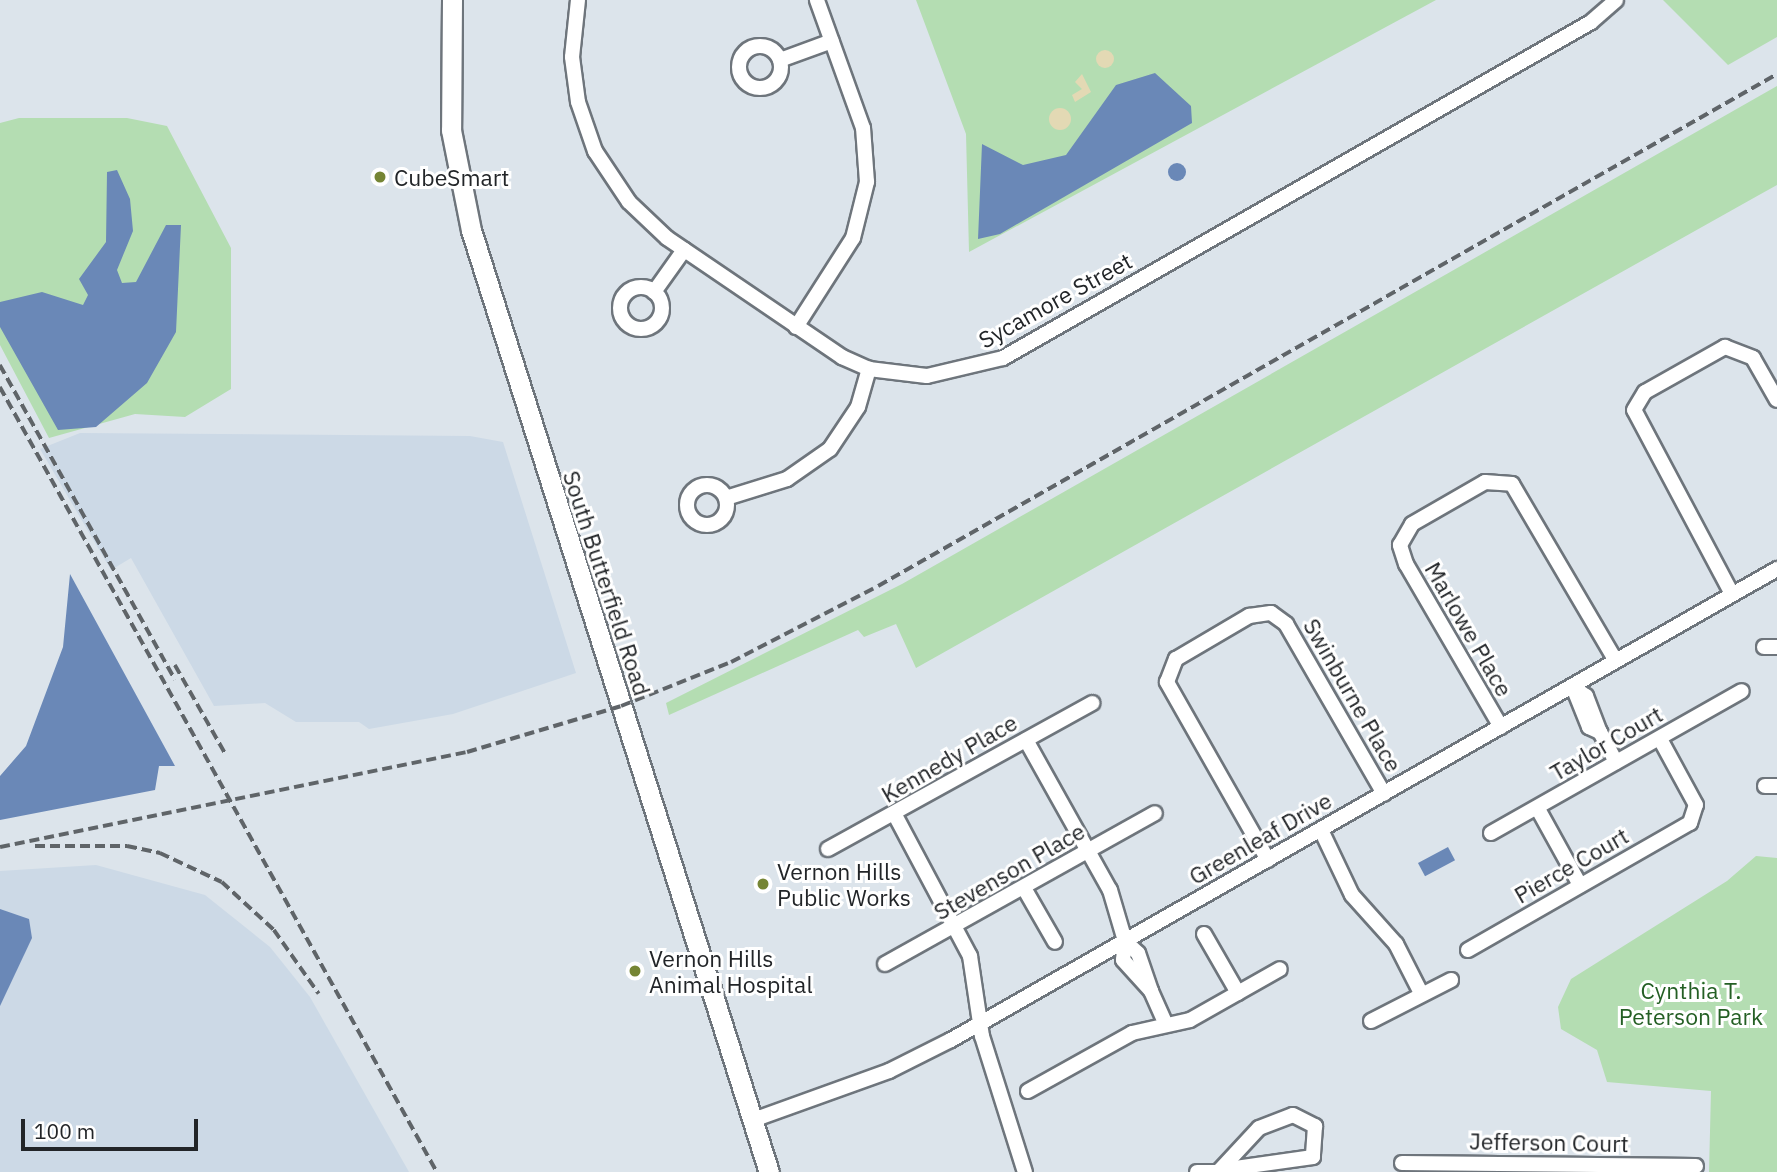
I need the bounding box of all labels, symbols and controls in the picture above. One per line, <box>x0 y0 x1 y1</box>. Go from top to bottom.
place label: CubeSmart <box>394 163 509 191</box>
marker: CubeSmart <box>372 169 388 185</box>
street label: Sycamore Street <box>974 246 1136 354</box>
street label: South Butterfield Road <box>558 467 656 699</box>
street label: Marlowe Place <box>1419 557 1519 701</box>
street label: Swinburne Place <box>1298 613 1408 777</box>
street label: Taylor Court <box>1545 700 1667 786</box>
street label: Kennedy Place <box>876 708 1022 808</box>
street label: Greenleaf Drive <box>1184 786 1336 890</box>
street label: Stevenson Place <box>929 817 1089 925</box>
street label: Pierce Court <box>1509 821 1633 909</box>
place label: Vernon Hills Public Works <box>777 857 911 911</box>
marker: Vernon Hills Public Works <box>755 876 771 892</box>
place label: Vernon Hills Animal Hospital <box>649 944 813 998</box>
marker: Vernon Hills Animal Hospital <box>627 963 643 979</box>
park label: Cynthia T. Peterson Park <box>1619 976 1763 1030</box>
scale bar <box>24 1106 201 1150</box>
text: 100 m <box>34 1117 95 1145</box>
street label: Jefferson Court <box>1469 1127 1629 1157</box>

